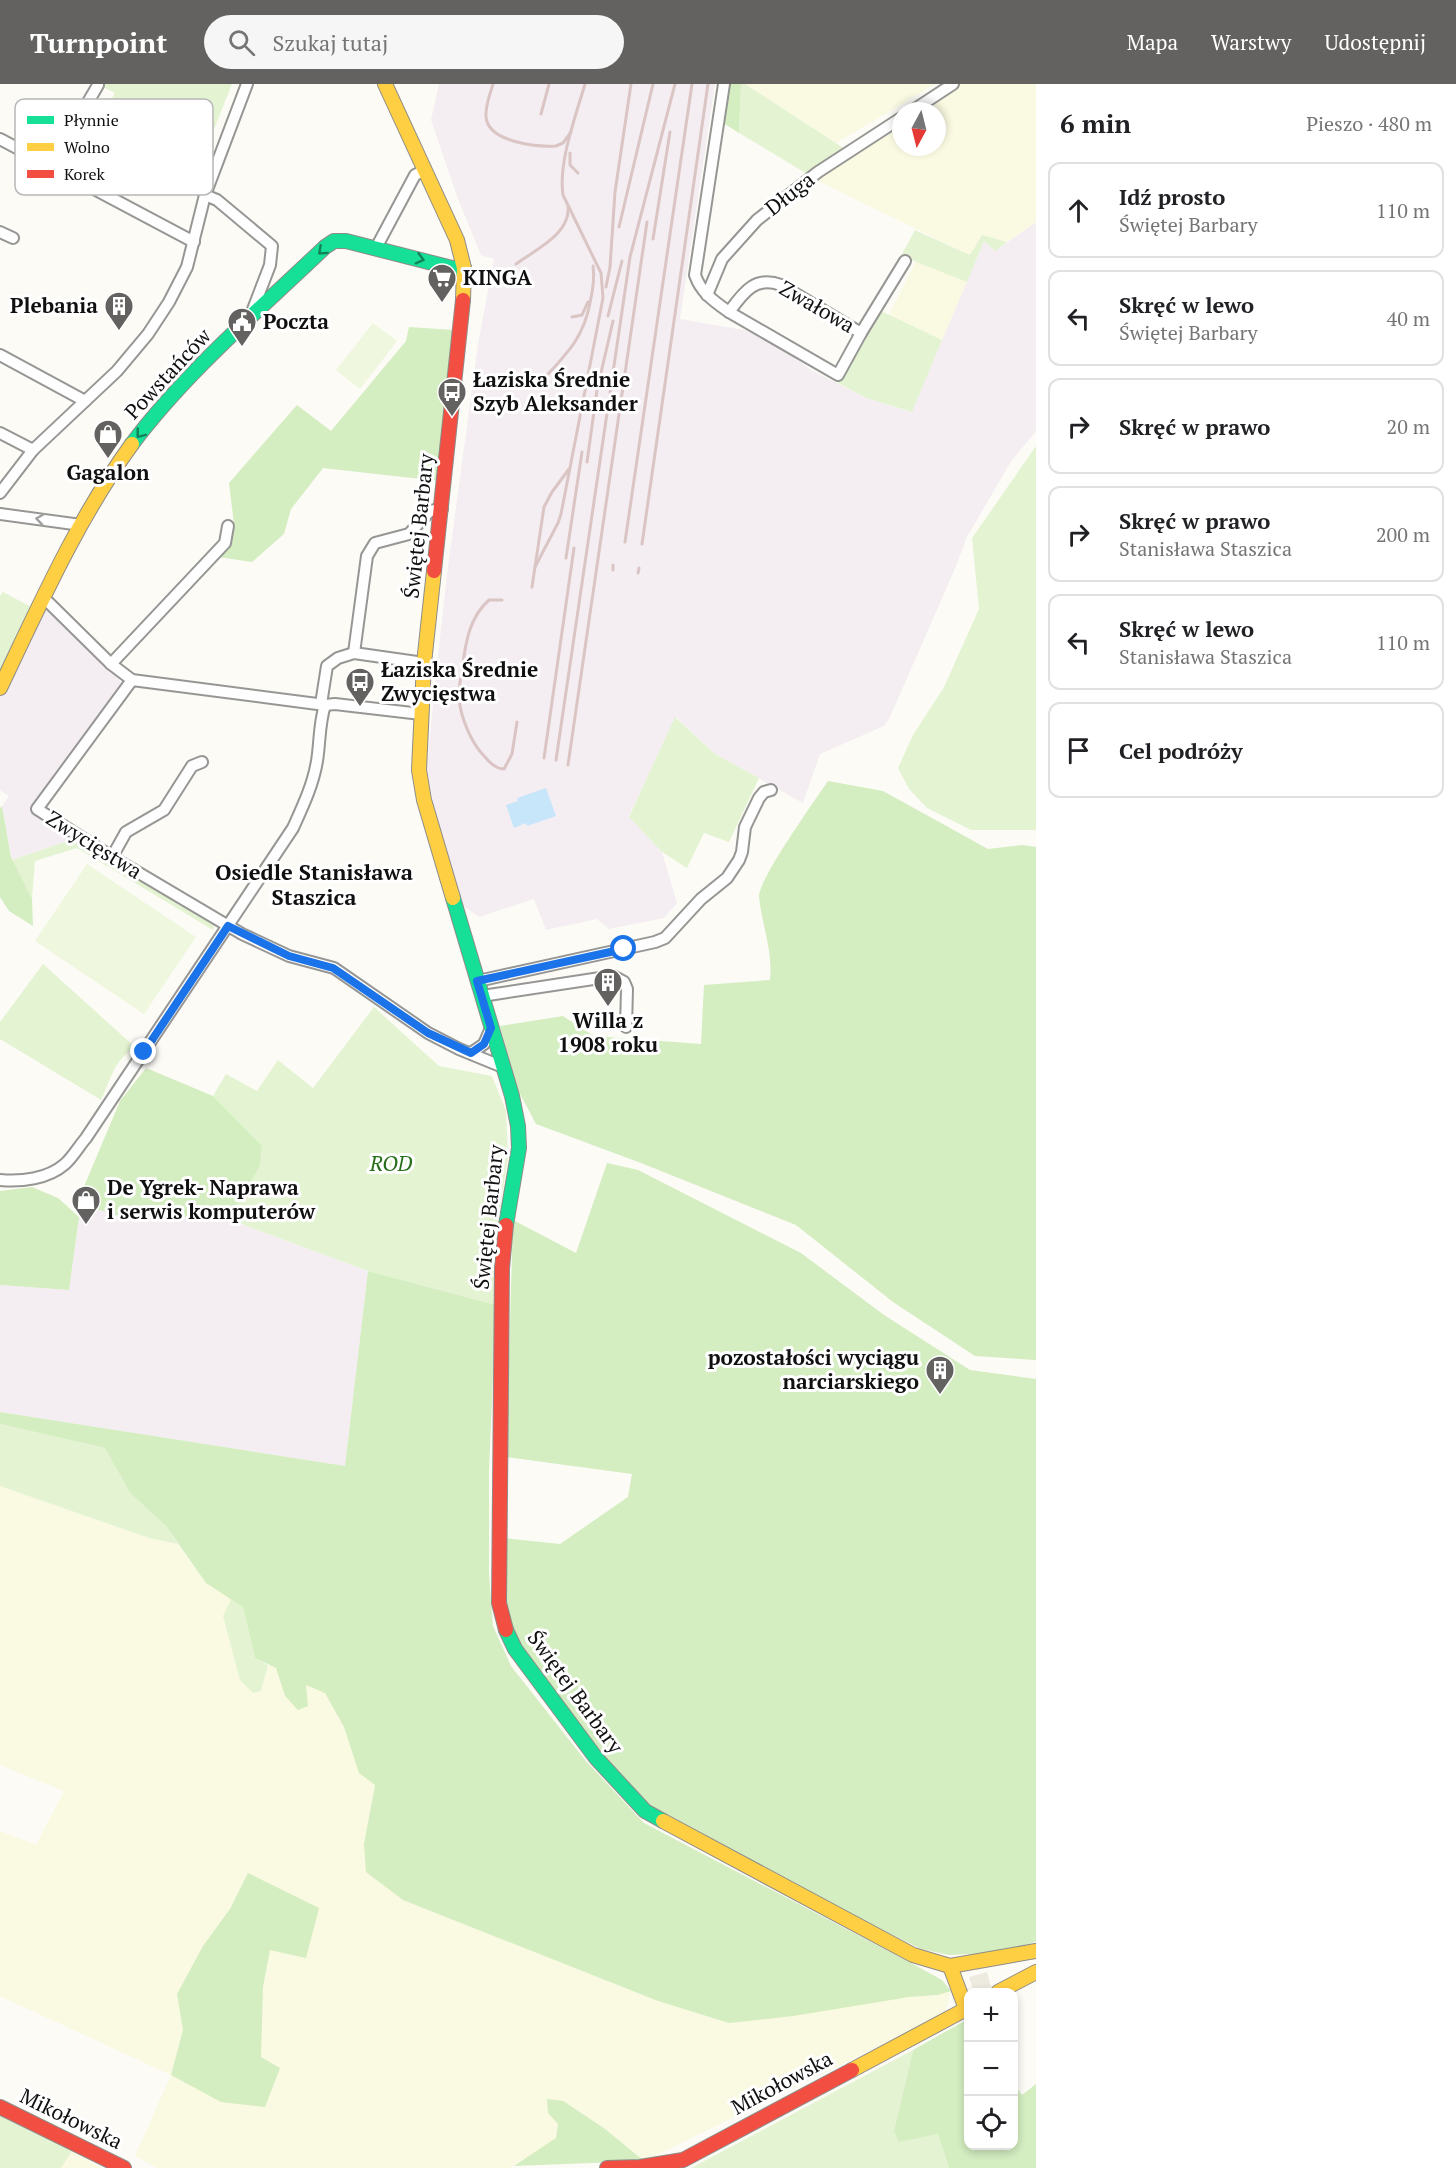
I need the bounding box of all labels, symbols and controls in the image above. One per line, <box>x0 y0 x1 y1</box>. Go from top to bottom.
search box <box>204 15 624 69</box>
text: Turnpoint <box>30 24 168 61</box>
icon: search <box>225 26 258 59</box>
text: Szukaj tutaj <box>273 28 388 57</box>
text: Mapa <box>1127 28 1178 56</box>
text: Warstwy <box>1211 28 1291 56</box>
text: Udostępnij <box>1324 28 1426 56</box>
legend <box>15 99 213 195</box>
north arrow <box>892 102 946 156</box>
text: 6 min <box>1060 106 1131 140</box>
text: Płynnie <box>64 109 119 131</box>
text: Pieszo · 480 m <box>1306 110 1432 137</box>
text: Wolno <box>64 136 110 158</box>
text: Korek <box>64 163 106 185</box>
street label: Długa <box>759 165 820 221</box>
text: Idź prosto <box>1119 182 1225 211</box>
icon: ahead <box>1062 194 1095 227</box>
text: 110 m <box>1376 197 1430 224</box>
text: Świętej Barbary <box>1119 211 1258 238</box>
one-way arrow <box>318 244 329 255</box>
one-way arrow <box>415 252 425 265</box>
supermarket icon: KINGA <box>426 262 458 304</box>
place label: KINGA <box>463 263 533 291</box>
street label: Zwałowa <box>775 273 860 339</box>
building icon: Plebania <box>103 290 135 332</box>
text: Skręć w lewo <box>1119 290 1254 319</box>
place label: Plebania <box>10 291 98 319</box>
icon: left <box>1062 302 1095 335</box>
text: 40 m <box>1387 305 1430 332</box>
public building icon: Poczta <box>226 306 258 348</box>
place label: Poczta <box>263 307 329 335</box>
text: Świętej Barbary <box>1119 319 1258 346</box>
street label: Powstańców <box>118 321 217 425</box>
place label: Łaziska Średnie Szyb Aleksander <box>473 365 638 417</box>
bus stop icon: Łaziska Średnie Szyb Aleksander <box>436 376 468 418</box>
icon: right <box>1062 410 1095 443</box>
text: Skręć w prawo <box>1119 412 1270 441</box>
text: 20 m <box>1387 413 1430 440</box>
shop icon: Gagalon <box>92 418 124 460</box>
one-way arrow <box>137 427 148 438</box>
street label: Świętej Barbary <box>396 452 440 600</box>
place label: Gagalon <box>66 458 150 486</box>
text: Skręć w prawo <box>1119 506 1270 535</box>
one-way arrow <box>36 514 45 526</box>
icon: right <box>1062 518 1095 551</box>
text: 200 m <box>1376 521 1430 548</box>
text: Stanisława Staszica <box>1119 535 1292 562</box>
text: Skręć w lewo <box>1119 614 1254 643</box>
icon: left <box>1062 626 1095 659</box>
text: 110 m <box>1376 629 1430 656</box>
text: Stanisława Staszica <box>1119 643 1292 670</box>
place label: Łaziska Średnie Zwycięstwa <box>381 655 538 707</box>
bus stop icon: Łaziska Średnie Zwycięstwa <box>344 666 376 708</box>
icon: arrive <box>1062 734 1095 767</box>
text: Cel podróży <box>1119 736 1243 765</box>
street label: Zwycięstwa <box>41 804 148 885</box>
district label: Osiedle Stanisława Staszica <box>215 857 413 911</box>
route start <box>610 935 636 961</box>
building icon: Willa z 1908 roku <box>592 966 624 1008</box>
place label: Willa z 1908 roku <box>558 1006 658 1058</box>
route end <box>130 1038 156 1064</box>
street label: Świętej Barbary <box>466 1143 510 1291</box>
park label: ROD <box>369 1149 413 1177</box>
place label: De Ygrek- Naprawa i serwis komputerów <box>107 1173 316 1225</box>
shop icon: De Ygrek- Naprawa i serwis komputerów <box>70 1184 102 1226</box>
place label: pozostałości wyciągu narciarskiego <box>708 1343 919 1395</box>
building icon: pozostałości wyciągu narciarskiego <box>924 1354 956 1396</box>
street label: Świętej Barbary <box>522 1624 630 1759</box>
map controls <box>964 1988 1018 2150</box>
button: + <box>964 1988 1018 2042</box>
button: − <box>964 2042 1018 2096</box>
street label: Mikołowska <box>726 2044 837 2120</box>
street label: Mikołowska <box>16 2081 128 2155</box>
button: locate <box>964 2096 1018 2150</box>

